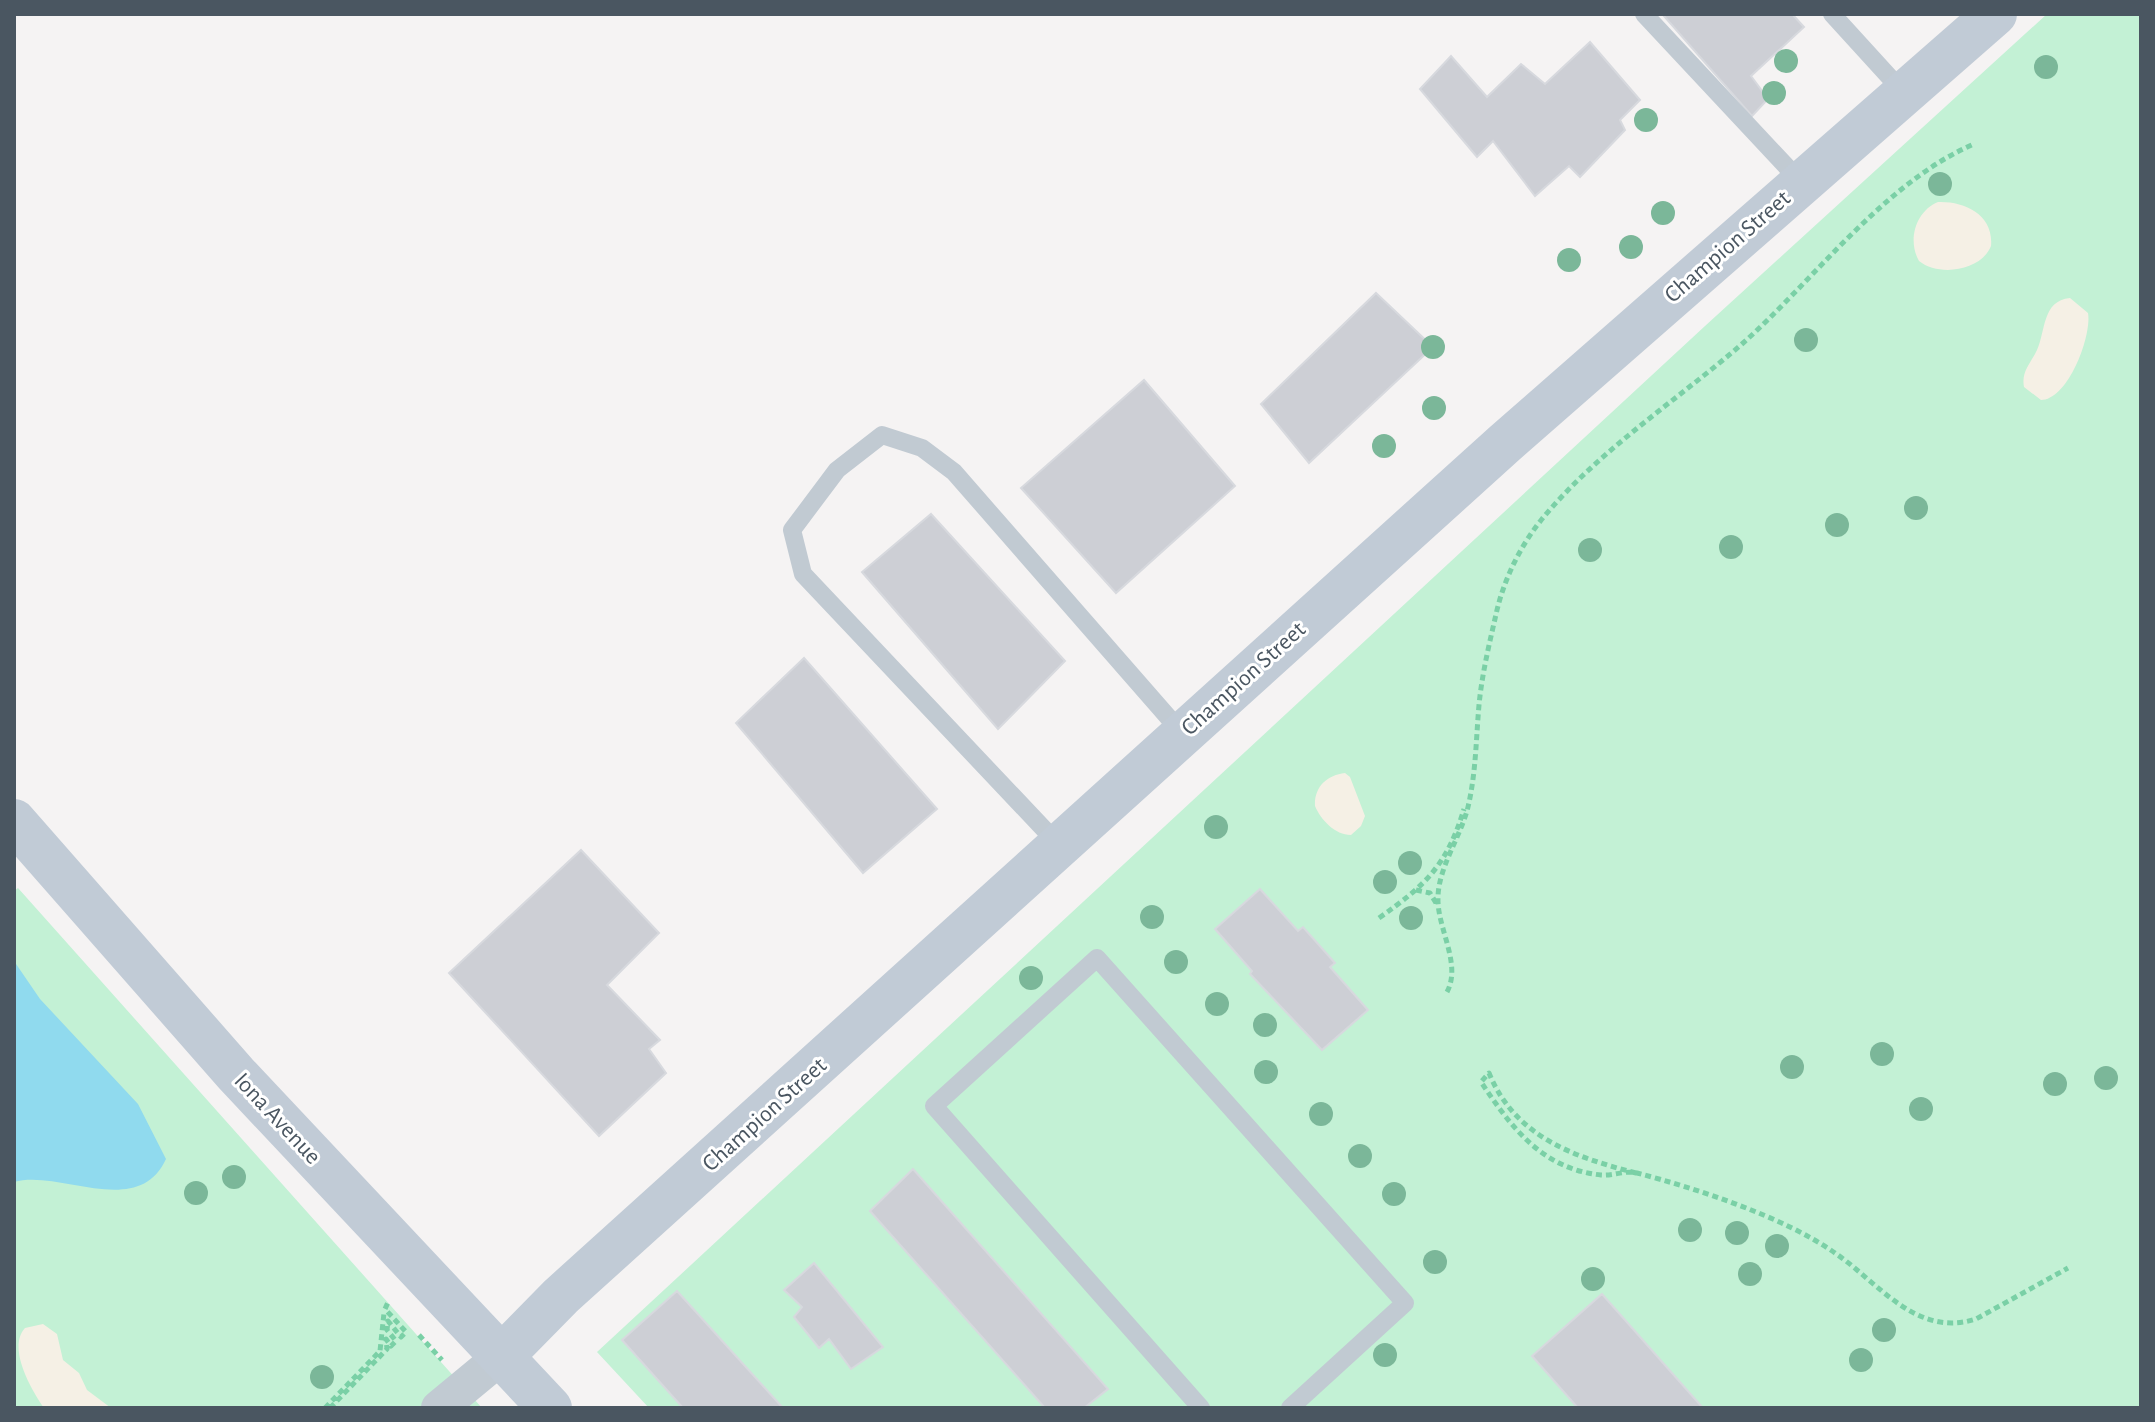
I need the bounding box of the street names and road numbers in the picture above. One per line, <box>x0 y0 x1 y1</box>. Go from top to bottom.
street label: Champion Street <box>1660 186 1795 307</box>
street label: Champion Street <box>1177 617 1310 740</box>
street label: Champion Street <box>698 1053 831 1176</box>
street label: Iona Avenue <box>229 1068 325 1169</box>

